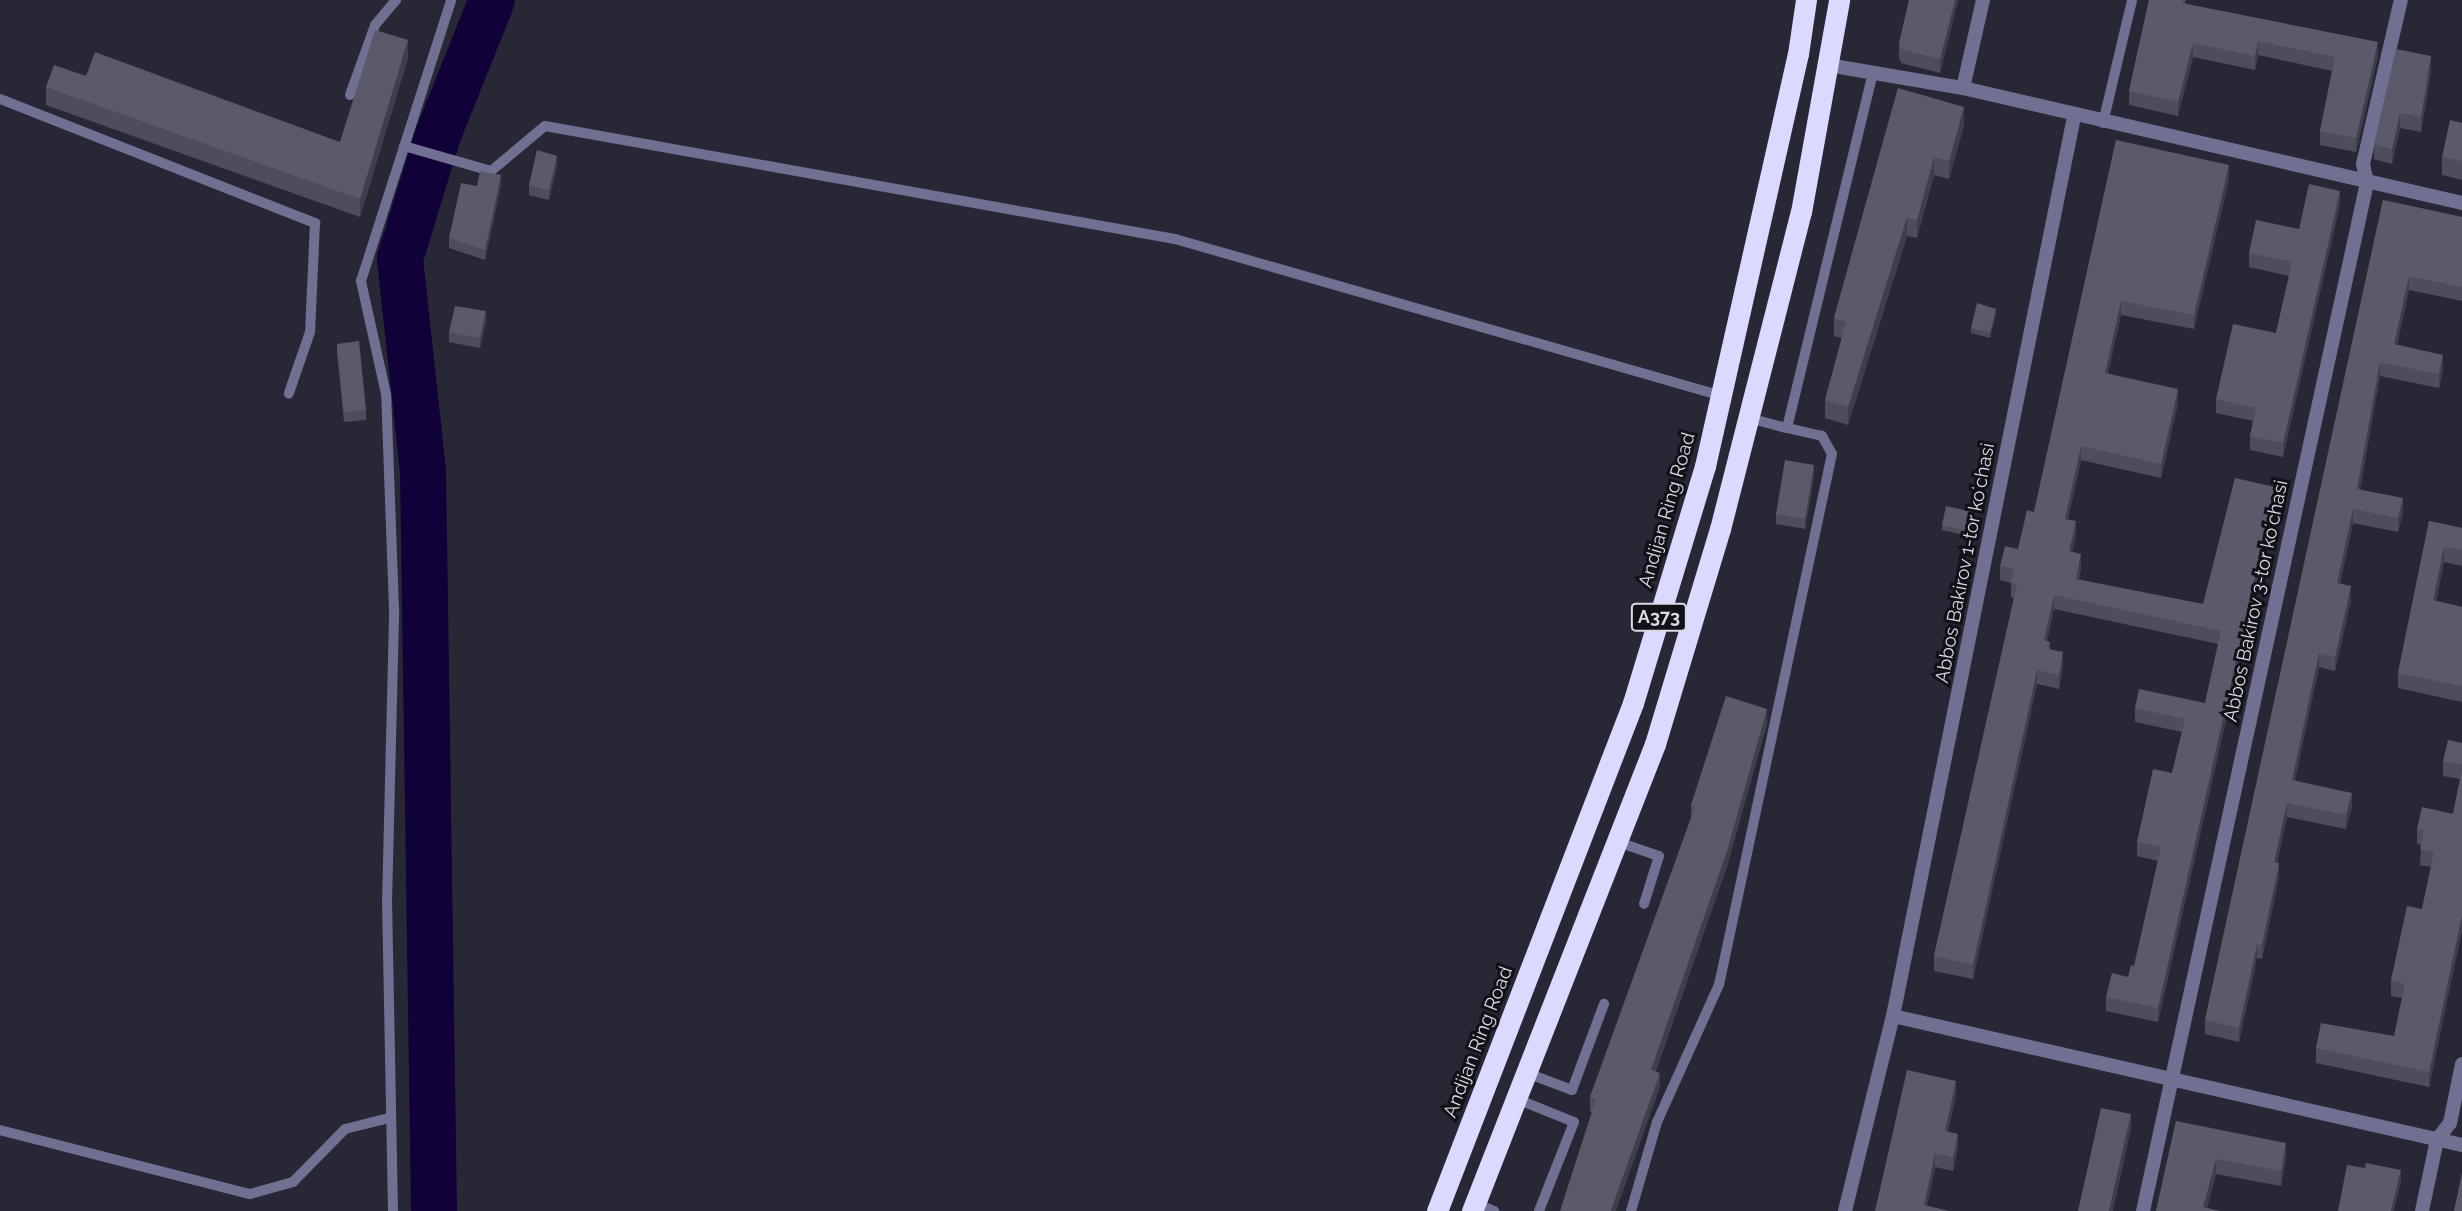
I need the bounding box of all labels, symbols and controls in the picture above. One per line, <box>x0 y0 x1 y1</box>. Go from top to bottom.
street label: Andijan Ring Road <box>1634 430 1700 590</box>
street label: Abbos Bakirov 1-tor koʻchasi <box>1930 441 2000 685</box>
street label: Abbos Bakirov 3-tor koʻchasi <box>2219 478 2293 724</box>
road number: A373 <box>1629 602 1689 632</box>
street label: Andijan Ring Road <box>1439 963 1517 1121</box>

